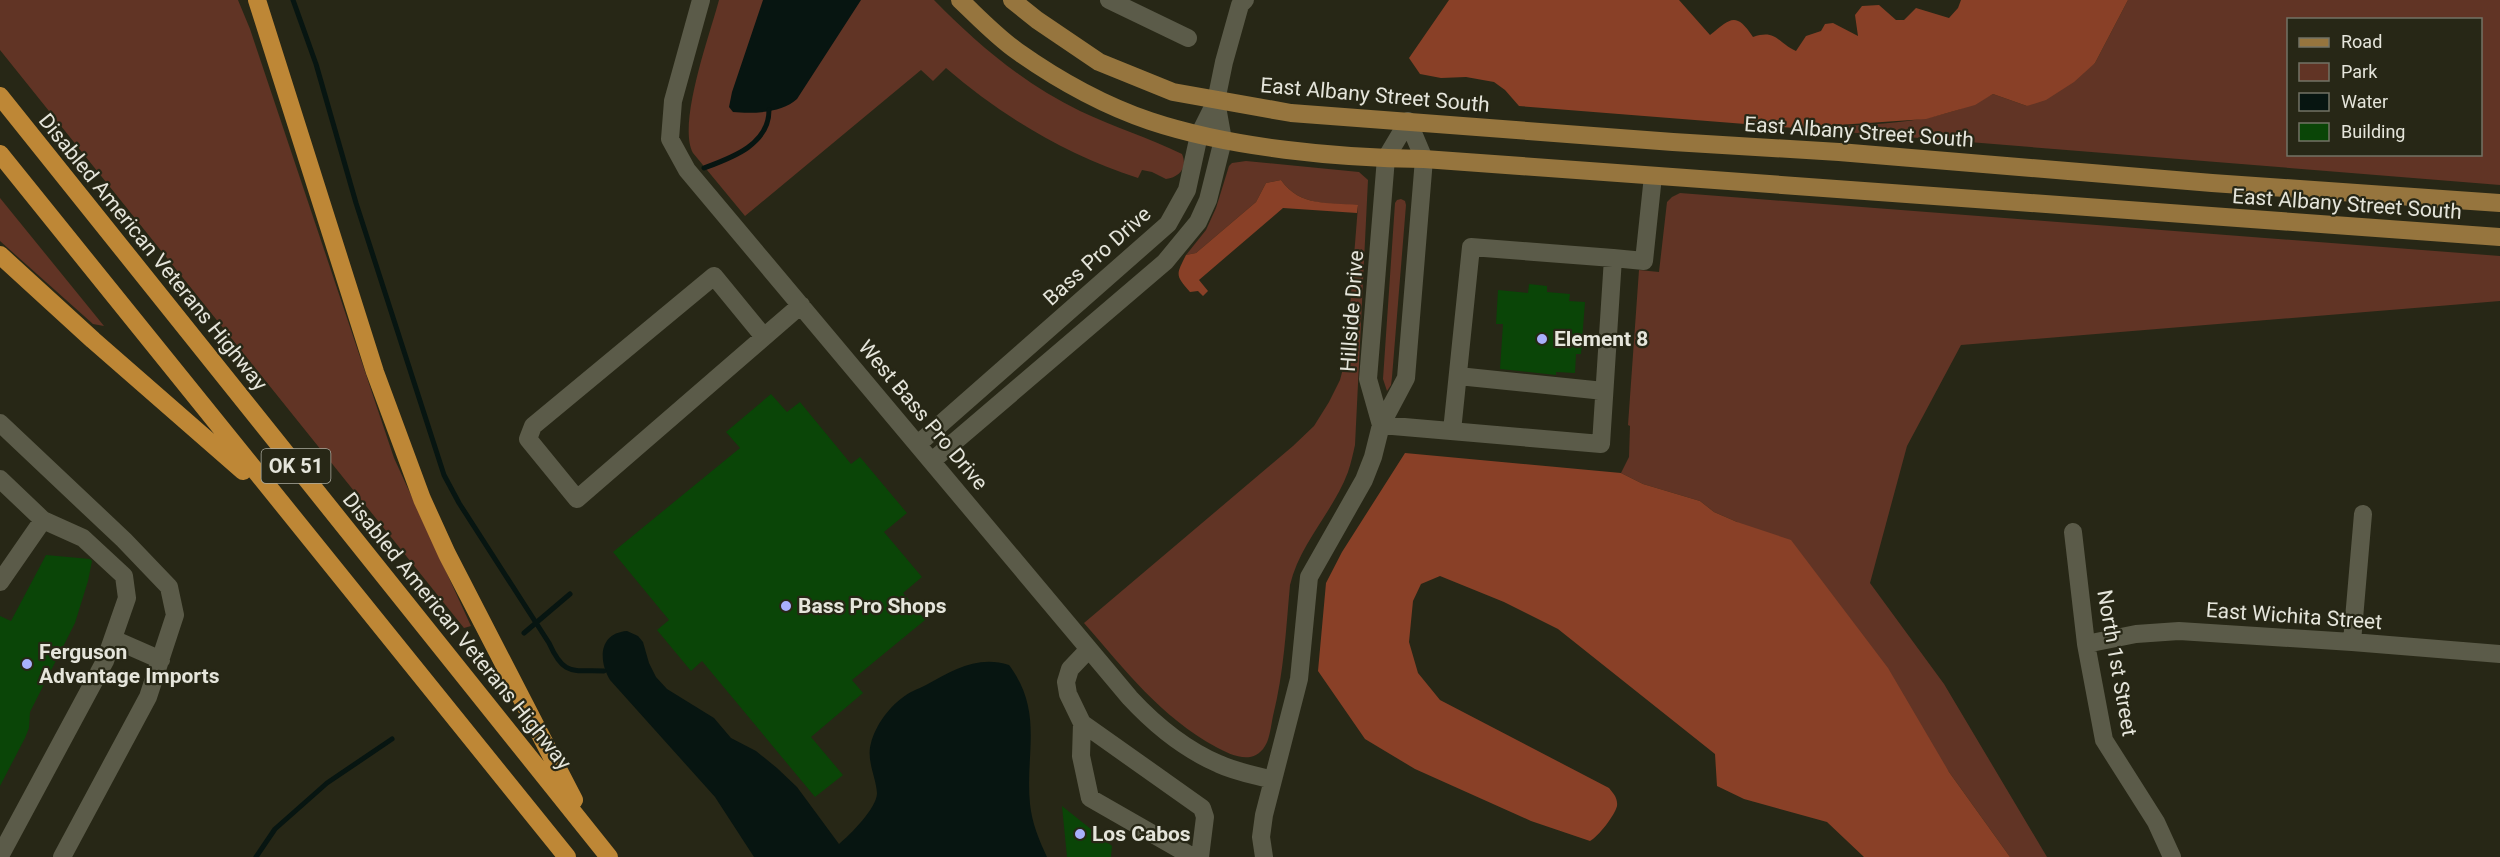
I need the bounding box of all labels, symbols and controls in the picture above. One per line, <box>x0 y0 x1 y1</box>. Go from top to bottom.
legend <box>2287 18 2482 156</box>
text: Road <box>2341 31 2382 52</box>
text: Park <box>2341 61 2378 82</box>
street label: East Albany Street South <box>1259 73 1491 117</box>
text: Water <box>2341 91 2388 112</box>
street label: Disabled American Veterans Highway <box>34 109 272 395</box>
street label: East Albany Street South <box>1743 112 1975 152</box>
text: Building <box>2341 121 2405 142</box>
street label: East Albany Street South <box>2231 184 2463 224</box>
street label: Bass Pro Drive <box>1038 202 1156 310</box>
street label: Hillside Drive <box>1336 249 1368 373</box>
place label: Element 8 <box>1554 327 1648 351</box>
marker: Element 8 <box>1535 332 1549 346</box>
street label: West Bass Pro Drive <box>853 335 993 495</box>
road number: OK 51 <box>262 449 330 483</box>
street label: Disabled American Veterans Highway <box>338 488 576 774</box>
street label: North 1st Street <box>2092 588 2142 738</box>
place label: Bass Pro Shops <box>798 594 947 618</box>
street label: East Wichita Street <box>2205 598 2383 634</box>
marker: Bass Pro Shops <box>779 599 793 613</box>
place label: Ferguson Advantage Imports <box>39 640 220 688</box>
marker: Ferguson Advantage Imports <box>20 657 34 671</box>
place label: Los Cabos <box>1092 822 1191 846</box>
marker: Los Cabos <box>1073 827 1087 841</box>

